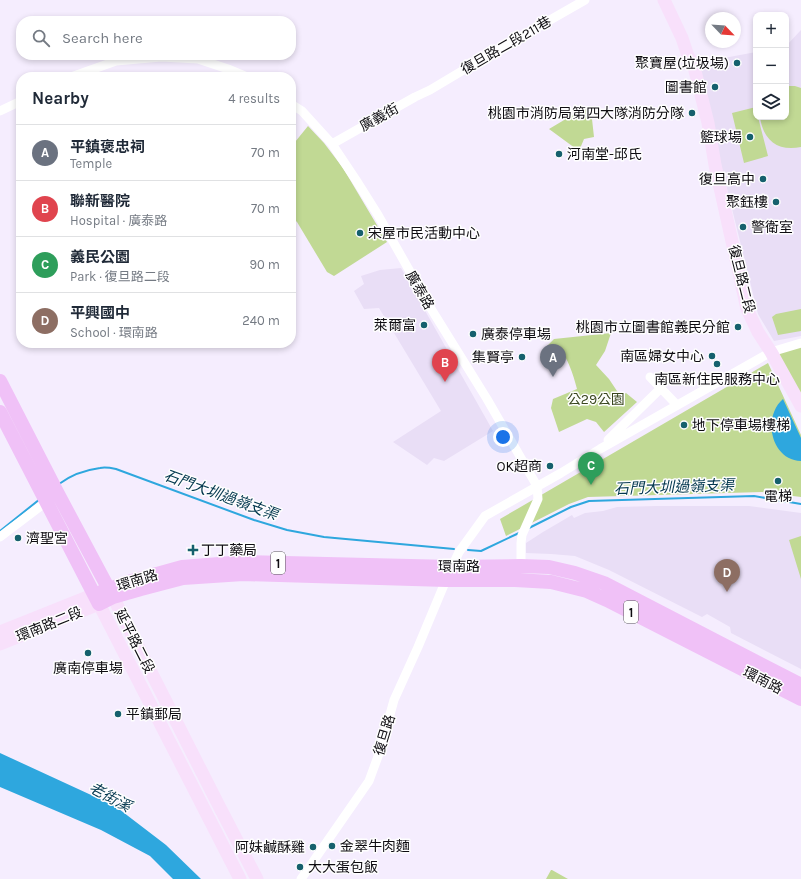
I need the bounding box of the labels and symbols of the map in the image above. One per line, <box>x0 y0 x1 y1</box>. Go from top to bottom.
north arrow <box>705 12 741 48</box>
street label: 復旦路二段211巷 <box>458 13 554 78</box>
place label: 聚寶屋(垃圾場) <box>635 55 729 72</box>
marker: 聚寶屋(垃圾場) <box>732 58 742 68</box>
place label: 圖書館 <box>665 79 707 96</box>
marker: 圖書館 <box>710 82 720 92</box>
street label: 廣義街 <box>357 100 402 135</box>
place label: 桃園市消防局第四大隊消防分隊 <box>488 105 684 122</box>
marker: 桃園市消防局第四大隊消防分隊 <box>687 108 697 118</box>
place label: 籃球場 <box>700 129 742 146</box>
marker: 籃球場 <box>745 132 755 142</box>
place label: 河南堂-邱氏 <box>567 146 642 163</box>
marker: 河南堂-邱氏 <box>554 149 564 159</box>
place label: 復旦高中 <box>699 171 755 188</box>
marker: 復旦高中 <box>758 174 768 184</box>
place label: 聚鈺樓 <box>726 194 768 211</box>
marker: 聚鈺樓 <box>771 197 781 207</box>
place label: 警衛室 <box>751 219 793 236</box>
marker: 警衛室 <box>738 222 748 232</box>
place label: 宋屋市民活動中心 <box>368 225 480 242</box>
marker: 宋屋市民活動中心 <box>355 228 365 238</box>
street label: 復旦路二段 <box>725 243 758 315</box>
street label: 廣泰路 <box>402 268 437 313</box>
place label: 萊爾富 <box>374 317 416 334</box>
place label: 桃園市立圖書館義民分館 <box>576 319 730 336</box>
marker: 萊爾富 <box>419 320 429 330</box>
marker: 桃園市立圖書館義民分館 <box>733 322 743 332</box>
place label: 廣泰停車場 <box>481 326 551 343</box>
marker: 廣泰停車場 <box>468 329 478 339</box>
pin: A <box>540 344 566 377</box>
place label: 南區婦女中心 <box>620 348 704 365</box>
pin: B <box>432 349 458 382</box>
place label: 集賢亭 <box>472 349 514 366</box>
marker: 南區婦女中心 <box>707 351 717 361</box>
marker: 集賢亭 <box>517 352 527 362</box>
marker: 南區新住民服務中心 <box>712 359 722 369</box>
place label: 南區新住民服務中心 <box>654 371 780 388</box>
park label: 公29公園 <box>567 391 625 408</box>
place label: 地下停車場樓梯 <box>692 417 790 434</box>
marker: 地下停車場樓梯 <box>679 420 689 430</box>
your location <box>493 427 513 447</box>
pin: C <box>578 452 604 485</box>
place label: OK超商 <box>496 458 542 475</box>
marker: OK超商 <box>545 461 555 471</box>
water label: 石門大圳過嶺支渠 <box>162 466 282 525</box>
water label: 石門大圳過嶺支渠 <box>614 476 736 498</box>
marker: 電梯 <box>773 476 783 486</box>
place label: 電梯 <box>764 488 792 505</box>
place label: 濟聖宮 <box>26 530 68 547</box>
marker: 濟聖宮 <box>13 533 23 543</box>
place label: 丁丁藥局 <box>201 542 257 559</box>
marker: 丁丁藥局 <box>188 545 198 555</box>
road number: 1 <box>271 552 285 574</box>
street label: 環南路 <box>438 558 480 575</box>
pin: D <box>714 559 740 592</box>
street label: 環南路 <box>115 566 160 595</box>
road number: 1 <box>624 601 638 623</box>
street label: 環南路二段 <box>14 603 85 645</box>
street label: 延平路二段 <box>111 606 158 676</box>
marker: 廣南停車場 <box>83 648 93 658</box>
place label: 廣南停車場 <box>53 660 123 677</box>
street label: 環南路 <box>740 663 785 698</box>
place label: 平鎮郵局 <box>126 706 182 723</box>
marker: 平鎮郵局 <box>113 709 123 719</box>
street label: 復旦路 <box>370 713 399 758</box>
water label: 老街溪 <box>86 778 136 816</box>
place label: 金翠牛肉麵 <box>340 838 410 855</box>
place label: 阿妹鹹酥雞 <box>235 839 305 856</box>
marker: 金翠牛肉麵 <box>327 841 337 851</box>
marker: 阿妹鹹酥雞 <box>308 842 318 852</box>
place label: 大大蛋包飯 <box>308 859 378 876</box>
marker: 大大蛋包飯 <box>295 862 305 872</box>

